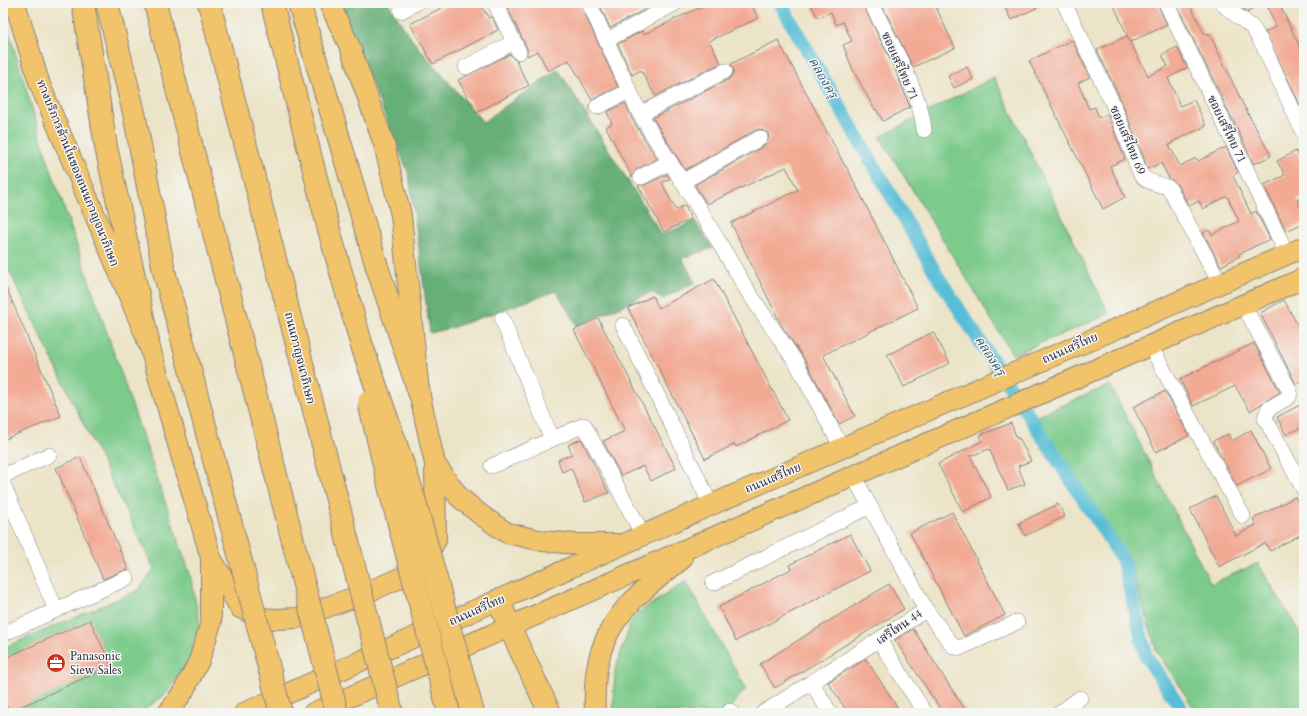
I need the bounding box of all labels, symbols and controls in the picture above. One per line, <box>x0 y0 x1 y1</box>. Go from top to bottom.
street label: ซอยเสรีไทย 71 <box>878 29 923 103</box>
water label: คลองครุ <box>804 54 843 103</box>
street label: ทางบริการด้านในของถนนกาญจนาภิเษก <box>33 77 124 269</box>
street label: ซอยเสรีไทย 71 <box>1204 92 1251 166</box>
street label: ซอยเสรีไทย 69 <box>1106 103 1151 177</box>
street label: ถนนกาญจนาภิเษก <box>281 310 319 406</box>
street label: ถนนเสรีไทย <box>1039 328 1101 367</box>
water label: คลองครุ <box>970 332 1011 381</box>
street label: ถนนเสรีไทย <box>742 458 804 497</box>
street label: ถนนเสรีไทย <box>446 590 508 629</box>
street label: เสรีไทน 44 <box>872 605 925 648</box>
place label: Panasonic Siew Sales <box>70 648 121 678</box>
office icon: Panasonic Siew Sales <box>45 652 67 674</box>

